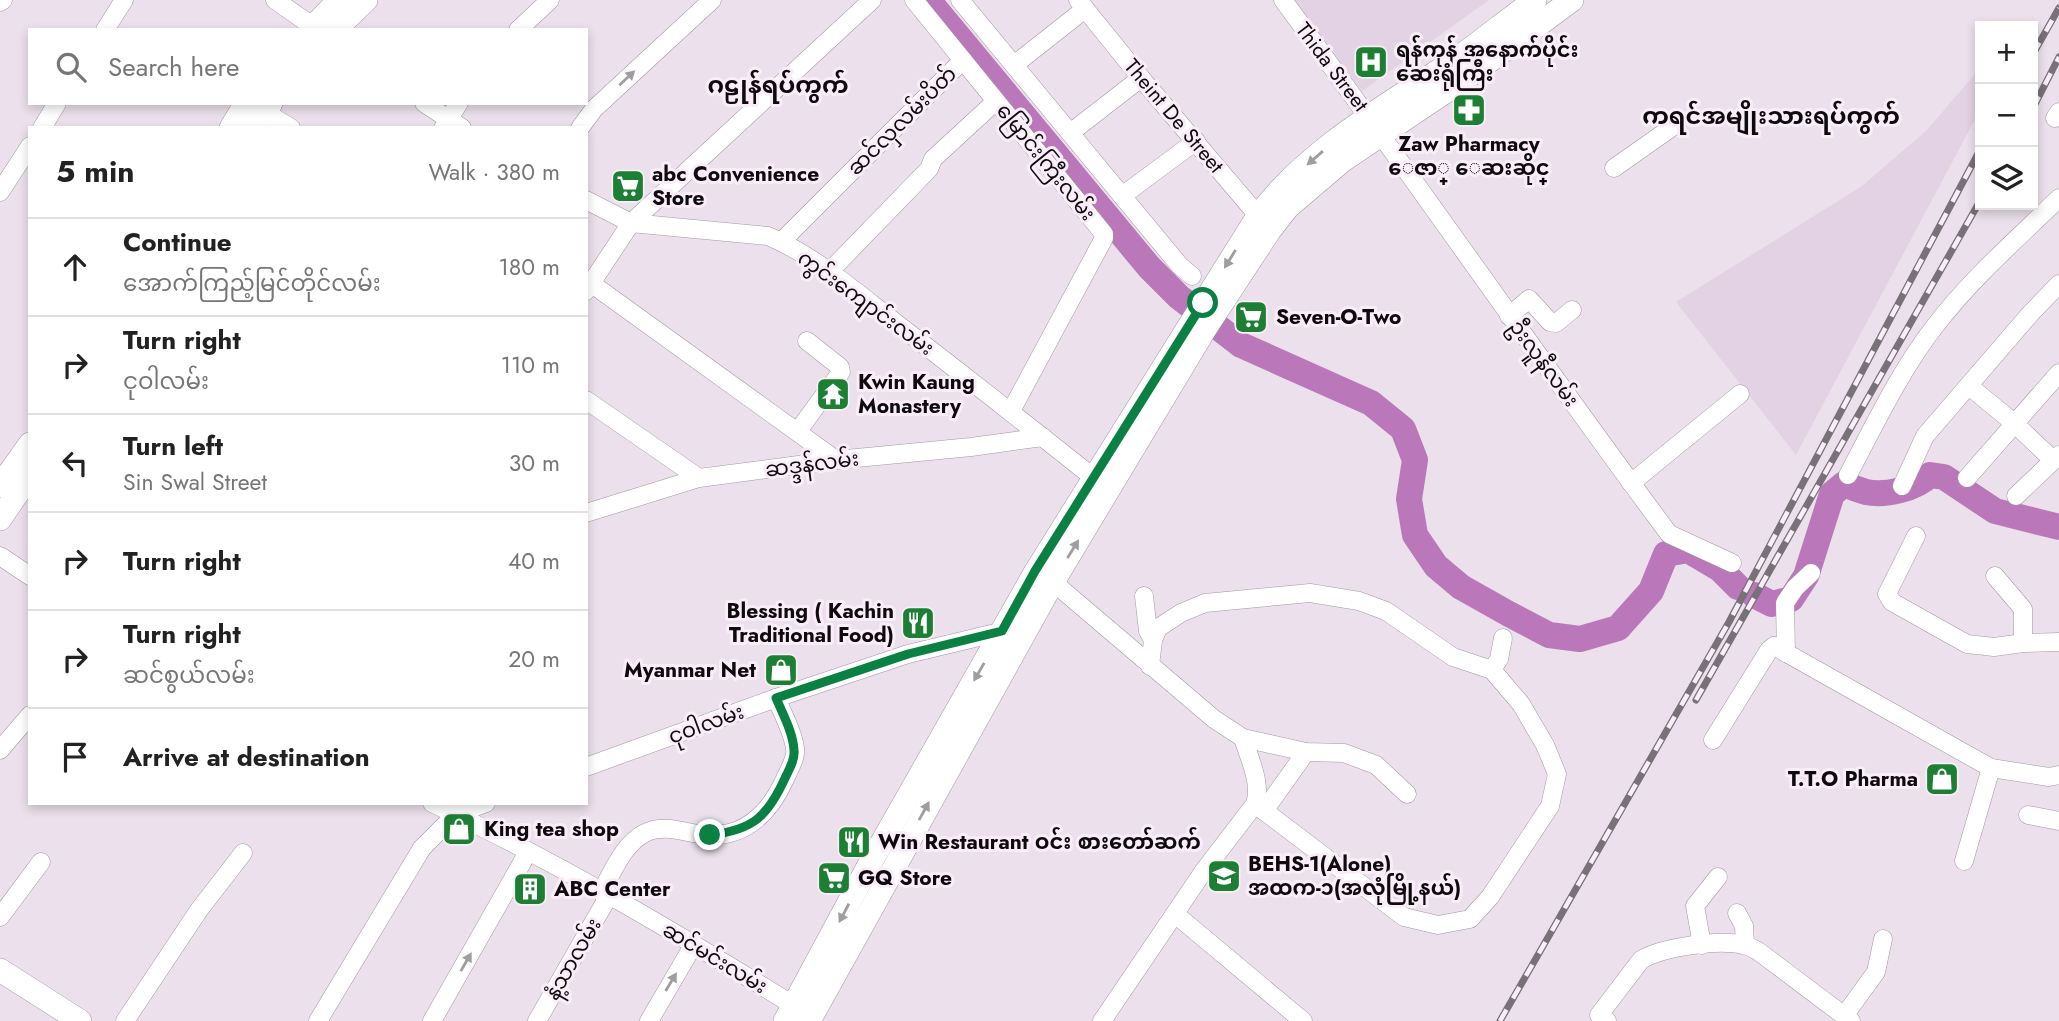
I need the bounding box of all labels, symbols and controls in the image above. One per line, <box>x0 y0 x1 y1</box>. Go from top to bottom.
street label: Thida Street <box>1289 16 1375 118</box>
map controls <box>1975 21 2038 210</box>
button: + <box>1975 21 2038 84</box>
search box <box>28 28 588 105</box>
place label: ရန်ကုန် အနောက်ပိုင်း ဆေးရုံကြီး <box>1396 34 1579 91</box>
hospital icon: ရန်ကုန် အနောက်ပိုင်း ဆေးရုံကြီး <box>1352 43 1390 81</box>
icon: search <box>52 48 90 86</box>
text: Search here <box>108 48 240 86</box>
street label: Theint De Street <box>1117 52 1231 180</box>
street label: ဆင်လှလမ်းပိတ် <box>840 59 965 184</box>
district label: ဂဠုန်ရပ်ကွက် <box>707 67 849 104</box>
one-way arrow <box>618 71 635 87</box>
button: − <box>1975 84 2038 147</box>
pharmacy icon: Zaw Pharmacy ေဇာ္ ေဆးဆိုင္ <box>1450 91 1488 129</box>
street label: မြောင်းကြီးလမ်း <box>988 96 1104 228</box>
district label: ကရင်အမျိုးသားရပ်ကွက် <box>1642 98 1900 136</box>
place label: Zaw Pharmacy ေဇာ္ ေဆးဆိုင္ <box>1388 129 1550 185</box>
button: layers <box>1975 147 2038 210</box>
text: 5 min <box>56 150 134 193</box>
one-way arrow <box>1307 150 1324 165</box>
text: Walk · 380 m <box>429 155 560 189</box>
place label: abc Convenience Store <box>652 159 819 213</box>
supermarket icon: abc Convenience Store <box>609 167 647 205</box>
text: Continue <box>123 223 232 261</box>
street label: ကွင်းကျောင်းလမ်း <box>790 242 941 365</box>
icon: ahead <box>56 248 94 286</box>
text: 180 m <box>498 250 560 284</box>
one-way arrow <box>1224 250 1237 269</box>
text: အောက်ကြည့်မြင်တိုင်လမ်း <box>123 266 381 300</box>
route start <box>1187 287 1218 318</box>
supermarket icon: Seven-O-Two <box>1232 298 1270 336</box>
place label: Seven-O-Two <box>1276 302 1401 332</box>
street label: ဦးလူနီလမ်း <box>1500 312 1587 414</box>
text: Turn right <box>123 321 241 359</box>
icon: right <box>56 346 94 384</box>
text: 110 m <box>501 348 560 382</box>
text: ငုဝါလမ်း <box>123 364 209 398</box>
place label: Kwin Kaung Monastery <box>858 367 975 421</box>
temple icon: Kwin Kaung Monastery <box>814 375 852 413</box>
text: Turn left <box>123 427 223 465</box>
street label: ဆဒ္ဒန်လမ်း <box>763 442 861 487</box>
icon: left <box>56 444 94 482</box>
text: 30 m <box>509 446 560 480</box>
text: Sin Swal Street <box>123 465 267 499</box>
one-way arrow <box>1066 540 1079 559</box>
icon: right <box>56 542 94 580</box>
text: Turn right <box>123 542 241 580</box>
text: 40 m <box>508 544 560 578</box>
place label: Blessing ( Kachin Traditional Food) <box>727 596 894 650</box>
restaurant icon: Blessing ( Kachin Traditional Food) <box>899 604 937 642</box>
text: Turn right <box>123 615 241 653</box>
icon: right <box>56 640 94 678</box>
text: 20 m <box>508 642 560 676</box>
shop icon: Myanmar Net <box>762 651 800 689</box>
place label: Myanmar Net <box>624 655 756 685</box>
text: ဆင်စွယ်လမ်း <box>123 658 255 692</box>
one-way arrow <box>973 662 985 681</box>
street label: ငုဝါလမ်း <box>664 696 749 753</box>
icon: arrive <box>56 738 94 776</box>
text: Arrive at destination <box>123 738 370 776</box>
shop icon: T.T.O Pharma <box>1923 760 1961 798</box>
place label: T.T.O Pharma <box>1788 764 1918 794</box>
one-way arrow <box>918 801 930 820</box>
shop icon: King tea shop <box>440 810 478 848</box>
place label: King tea shop <box>484 814 619 844</box>
route end <box>694 819 725 850</box>
restaurant icon: Win Restaurant ဝင်း စားတော်ဆက် <box>835 823 873 861</box>
place label: Win Restaurant ဝင်း စားတော်ဆက် <box>878 826 1201 857</box>
place label: BEHS-1(Alone) အထက-၁(အလုံမြို့နယ်) <box>1248 849 1461 905</box>
school or university icon: BEHS-1(Alone) အထက-၁(အလုံမြို့နယ်) <box>1205 857 1243 895</box>
supermarket icon: GQ Store <box>815 859 853 897</box>
place label: GQ Store <box>858 863 952 893</box>
building icon: ABC Center <box>511 870 549 908</box>
place label: ABC Center <box>553 874 671 904</box>
one-way arrow <box>838 903 850 923</box>
street label: နံ့သာလမ်း <box>537 912 610 1007</box>
street label: ဆင်မင်းလမ်း <box>657 914 774 1001</box>
one-way arrow <box>460 952 472 971</box>
one-way arrow <box>665 973 678 992</box>

